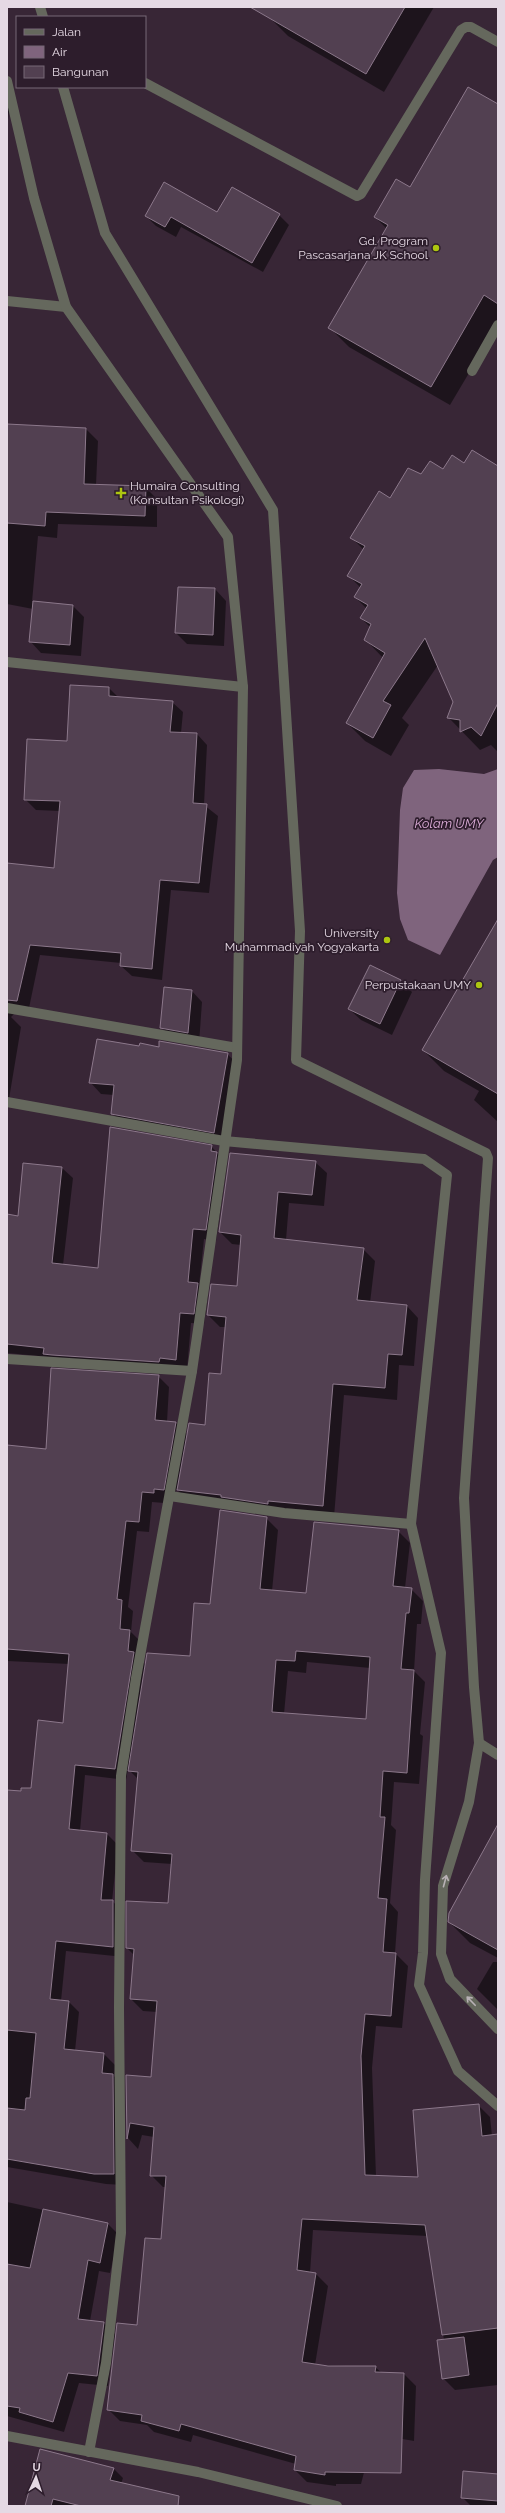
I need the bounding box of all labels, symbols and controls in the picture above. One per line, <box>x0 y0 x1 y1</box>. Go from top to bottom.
legend <box>16 16 146 88</box>
text: Jalan <box>52 25 81 39</box>
text: Air <box>52 45 68 59</box>
text: Bangunan <box>52 65 109 79</box>
place label: Gd. Program Pascasarjana JK School <box>298 234 429 262</box>
marker: Gd. Program Pascasarjana JK School <box>431 243 441 253</box>
place label: Humaira Consulting (Konsultan Psikologi) <box>130 479 244 507</box>
marker: Humaira Consulting (Konsultan Psikologi) <box>115 487 127 499</box>
water label: Kolam UMY <box>414 816 485 831</box>
place label: University Muhammadiyah Yogyakarta <box>225 926 379 954</box>
marker: University Muhammadiyah Yogyakarta <box>382 935 392 945</box>
place label: Perpustakaan UMY <box>365 978 471 992</box>
marker: Perpustakaan UMY <box>474 980 484 990</box>
one-way arrow <box>441 1875 449 1888</box>
one-way arrow <box>466 1996 476 2006</box>
north arrow <box>16 2457 56 2497</box>
text: U <box>32 2461 41 2474</box>

